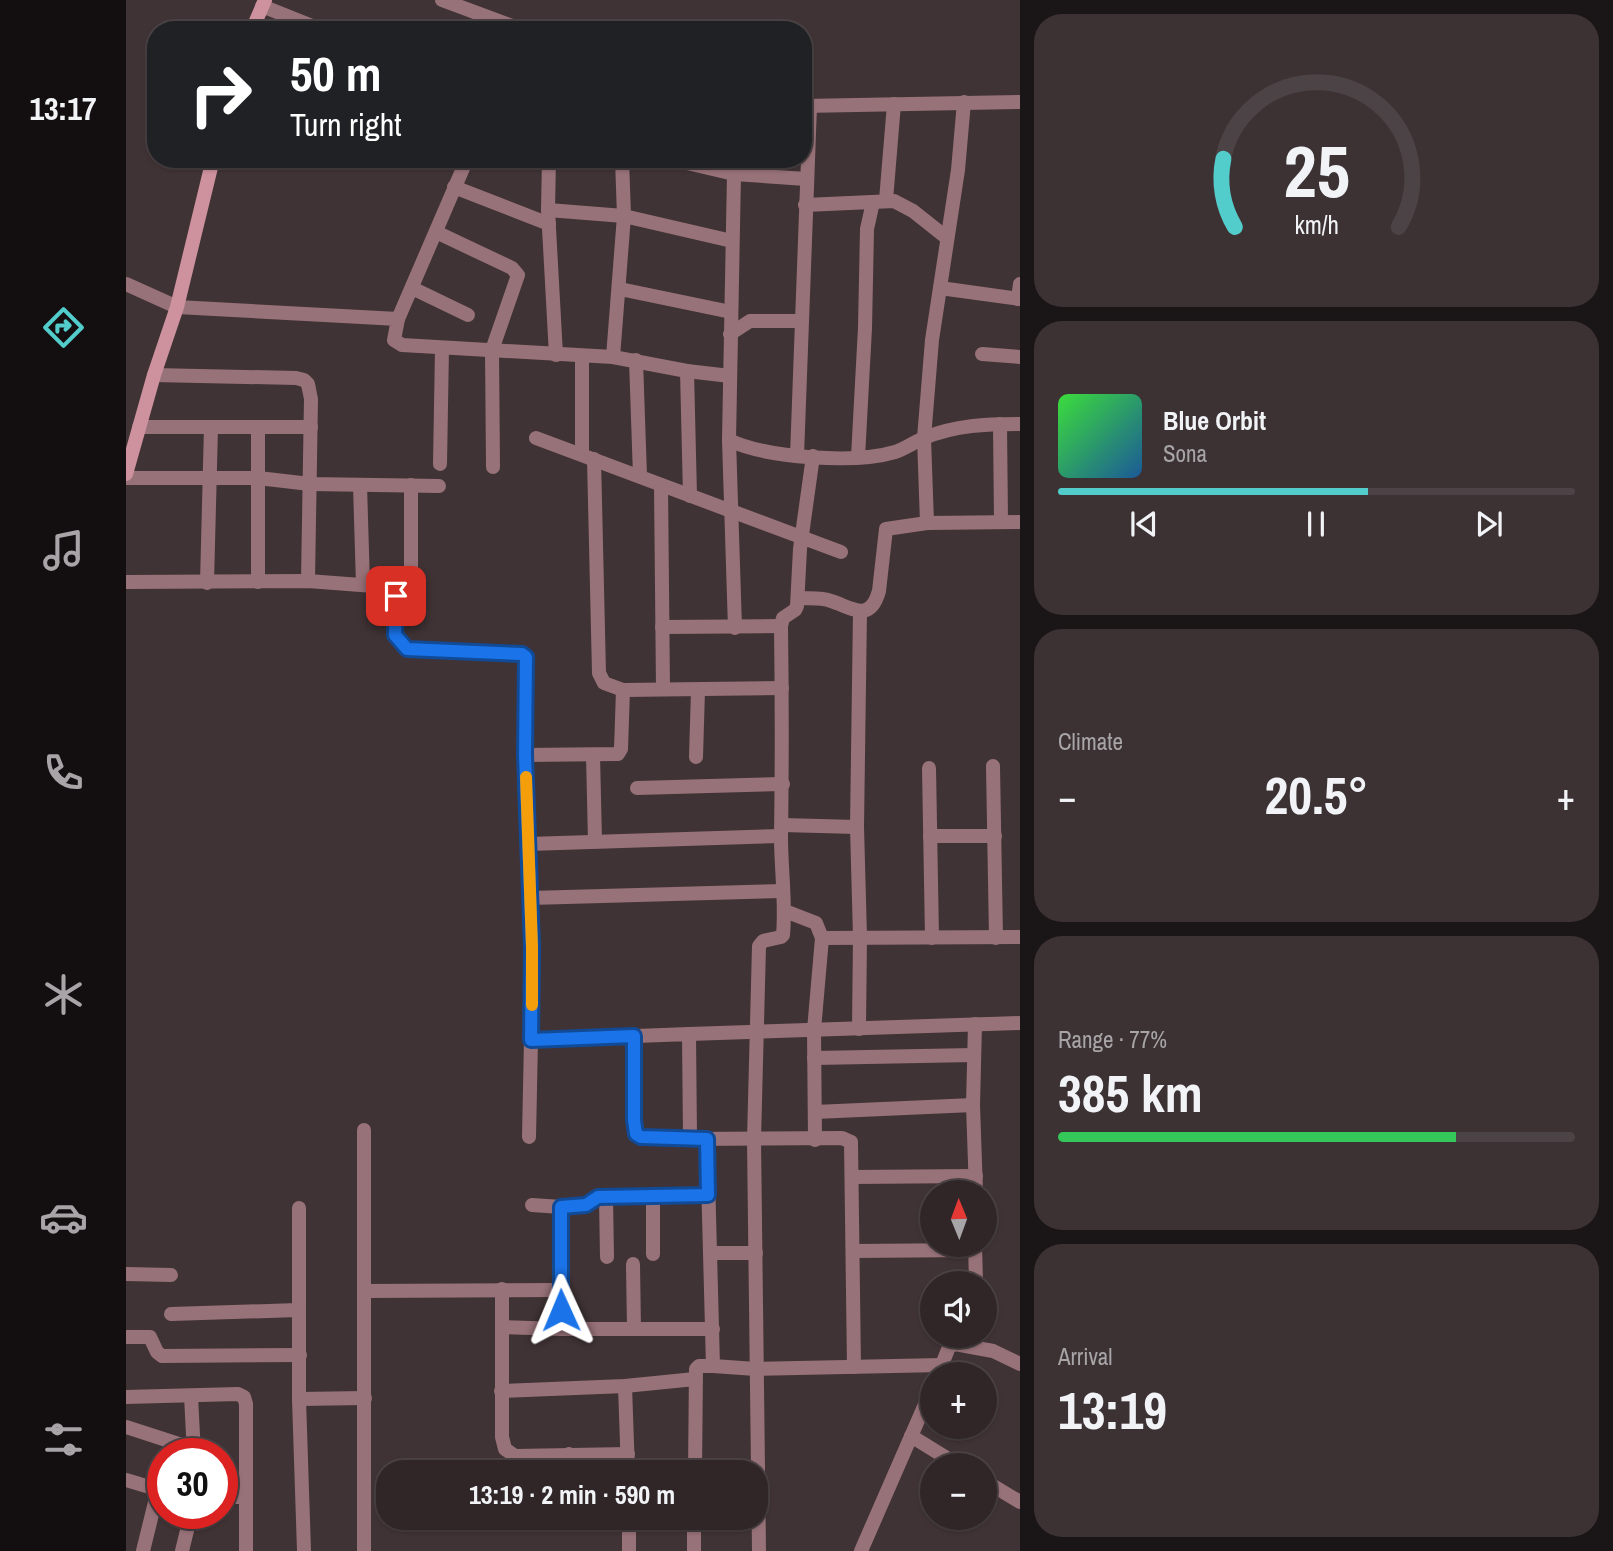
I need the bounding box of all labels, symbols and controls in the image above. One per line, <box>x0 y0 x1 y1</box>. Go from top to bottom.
text: 50 m <box>290 40 382 106</box>
icon: right <box>175 49 266 140</box>
text: 13:17 <box>29 87 97 130</box>
text: Turn right <box>290 103 402 146</box>
text: 25 <box>1283 122 1350 220</box>
text: km/h <box>1294 208 1339 242</box>
icon: directions <box>39 303 88 352</box>
text: Blue Orbit <box>1163 403 1266 438</box>
text: Sona <box>1163 438 1207 469</box>
icon: previous <box>1125 505 1163 543</box>
icon: pause <box>1297 505 1335 543</box>
icon: next <box>1470 505 1508 543</box>
icon: music <box>39 526 88 575</box>
pin <box>366 566 426 626</box>
icon: arrive <box>377 577 415 615</box>
text: Climate <box>1058 726 1123 757</box>
icon: phone <box>39 748 88 797</box>
text: 20.5° <box>1265 760 1368 830</box>
text: − <box>1058 771 1076 822</box>
text: + <box>1557 771 1575 822</box>
icon: climate <box>39 970 88 1019</box>
text: Range · 77% <box>1058 1024 1167 1055</box>
text: 385 km <box>1058 1058 1203 1128</box>
north arrow <box>920 1180 998 1256</box>
map controls <box>920 1180 997 1530</box>
icon: car <box>39 1193 88 1242</box>
button: sound <box>920 1271 997 1348</box>
position arrow <box>524 1273 598 1347</box>
text: Arrival <box>1058 1341 1113 1372</box>
button: + <box>920 1362 997 1439</box>
text: 13:19 <box>1058 1375 1167 1445</box>
icon: filters <box>39 1415 88 1464</box>
speed limit sign: 30 <box>147 1438 238 1529</box>
button: − <box>920 1453 997 1530</box>
text: 13:19 · 2 min · 590 m <box>469 1477 675 1512</box>

